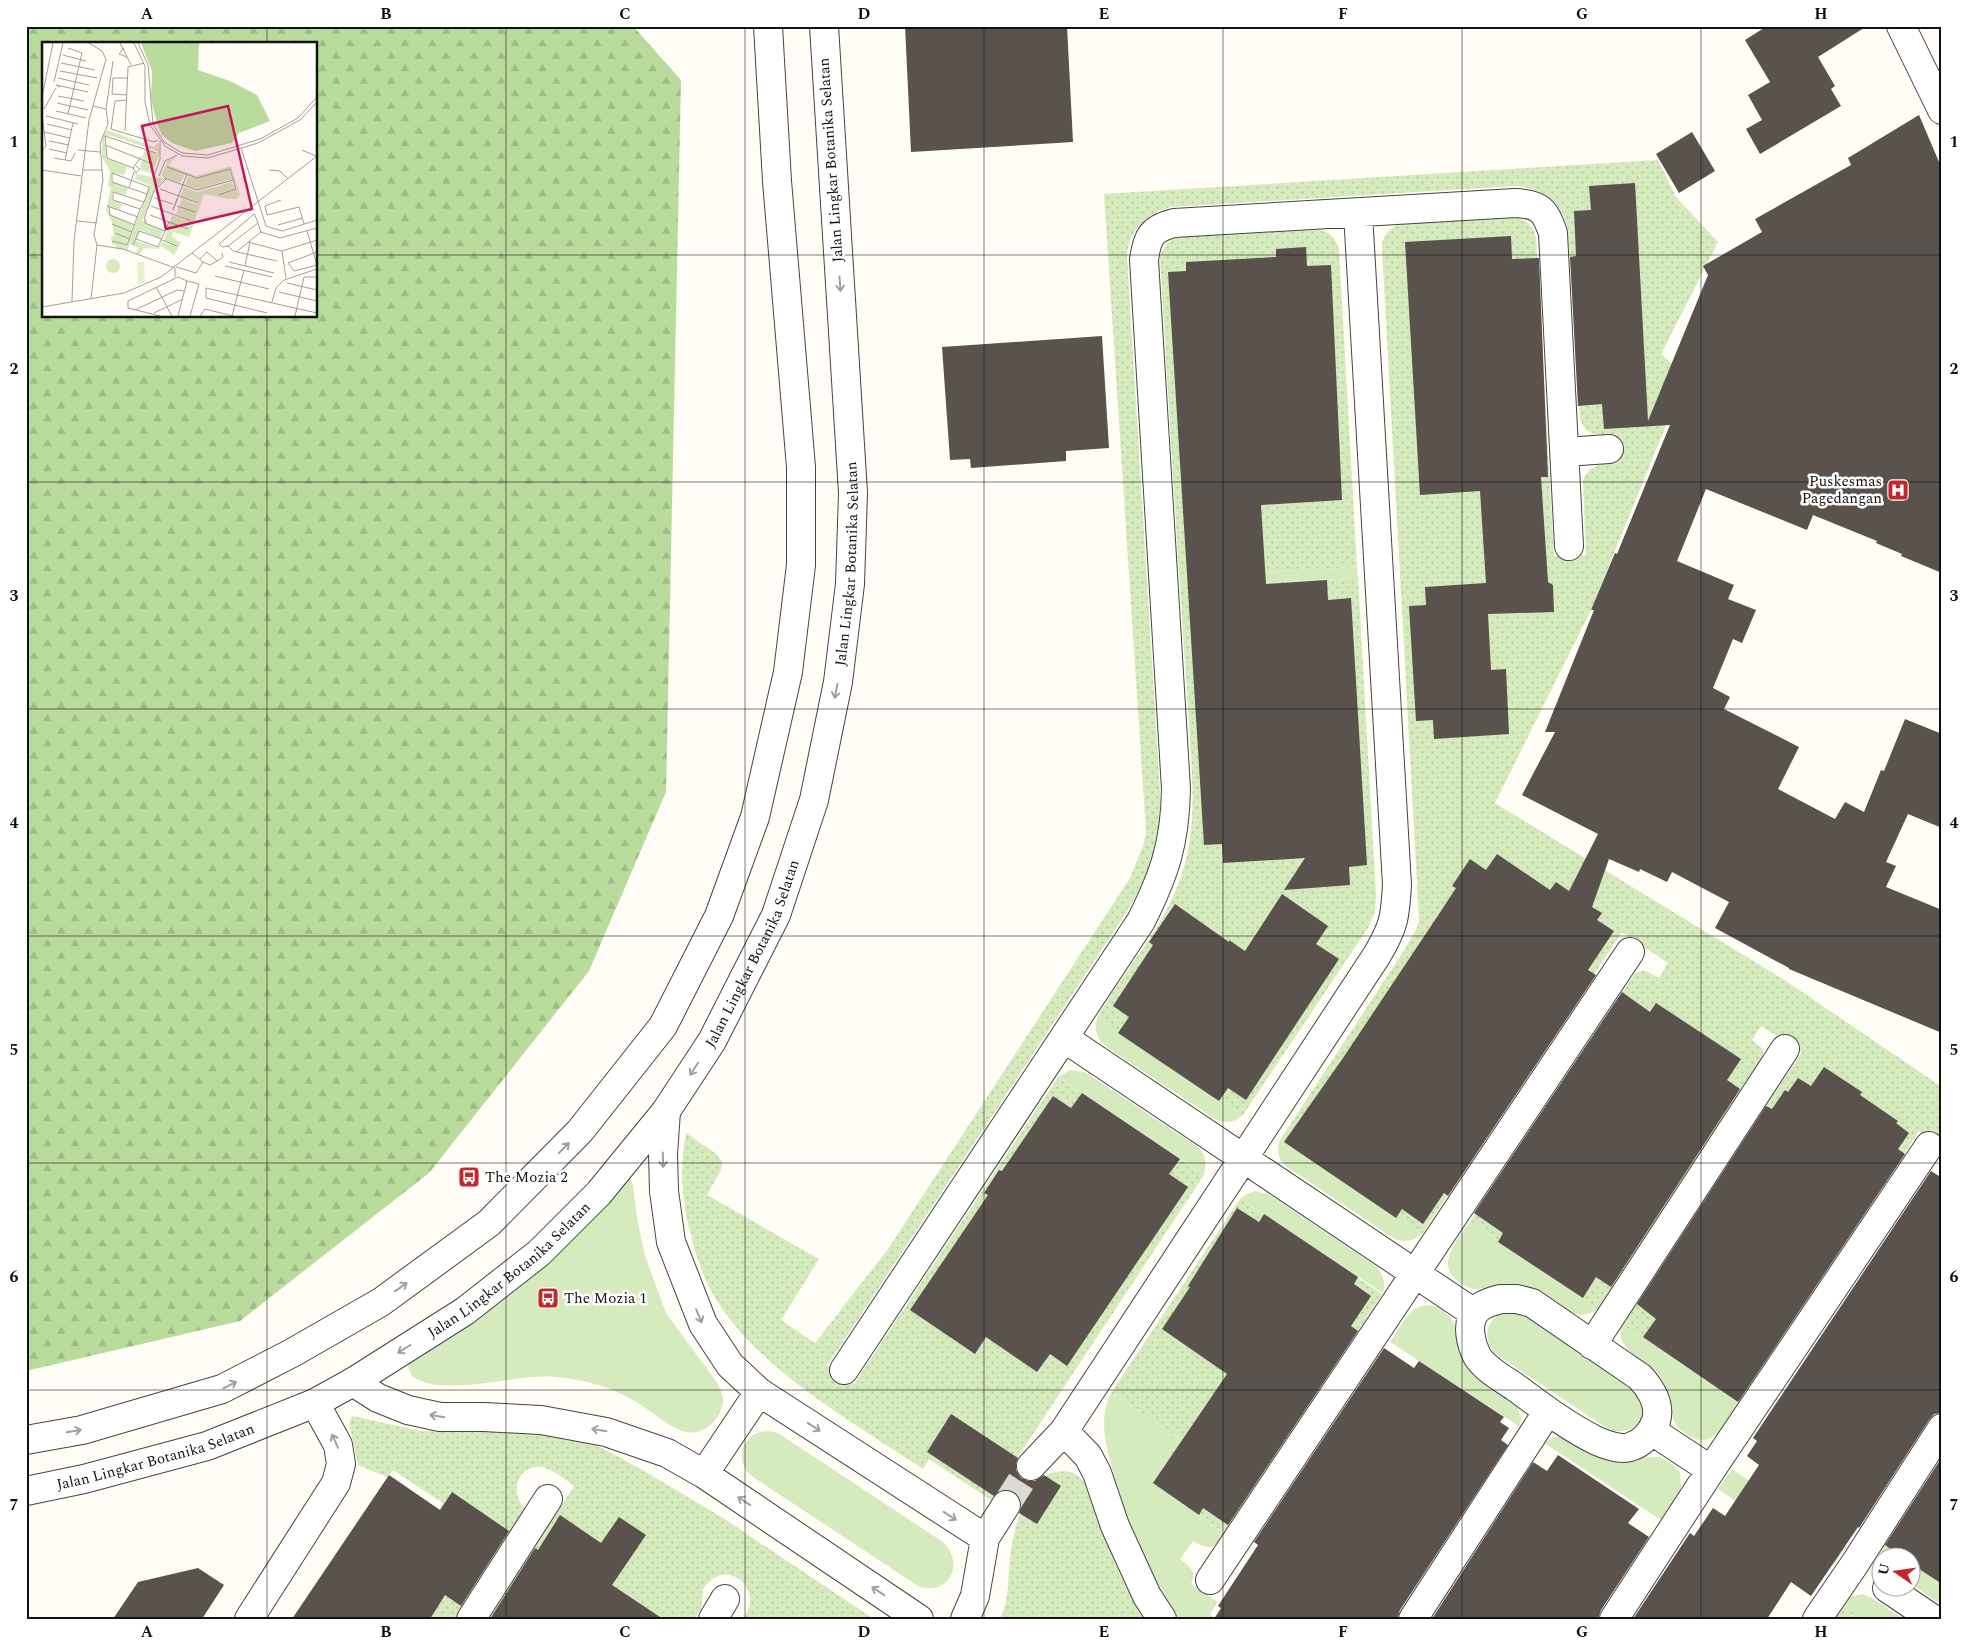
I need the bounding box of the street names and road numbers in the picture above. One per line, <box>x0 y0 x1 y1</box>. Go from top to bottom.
street label: Jalan Lingkar Botanika Selatan <box>812 57 850 263</box>
street label: Jalan Lingkar Botanika Selatan <box>829 461 865 667</box>
street label: Jalan Lingkar Botanika Selatan <box>699 856 805 1052</box>
street label: Jalan Lingkar Botanika Selatan <box>423 1196 596 1343</box>
street label: Jalan Lingkar Botanika Selatan <box>54 1417 258 1496</box>

